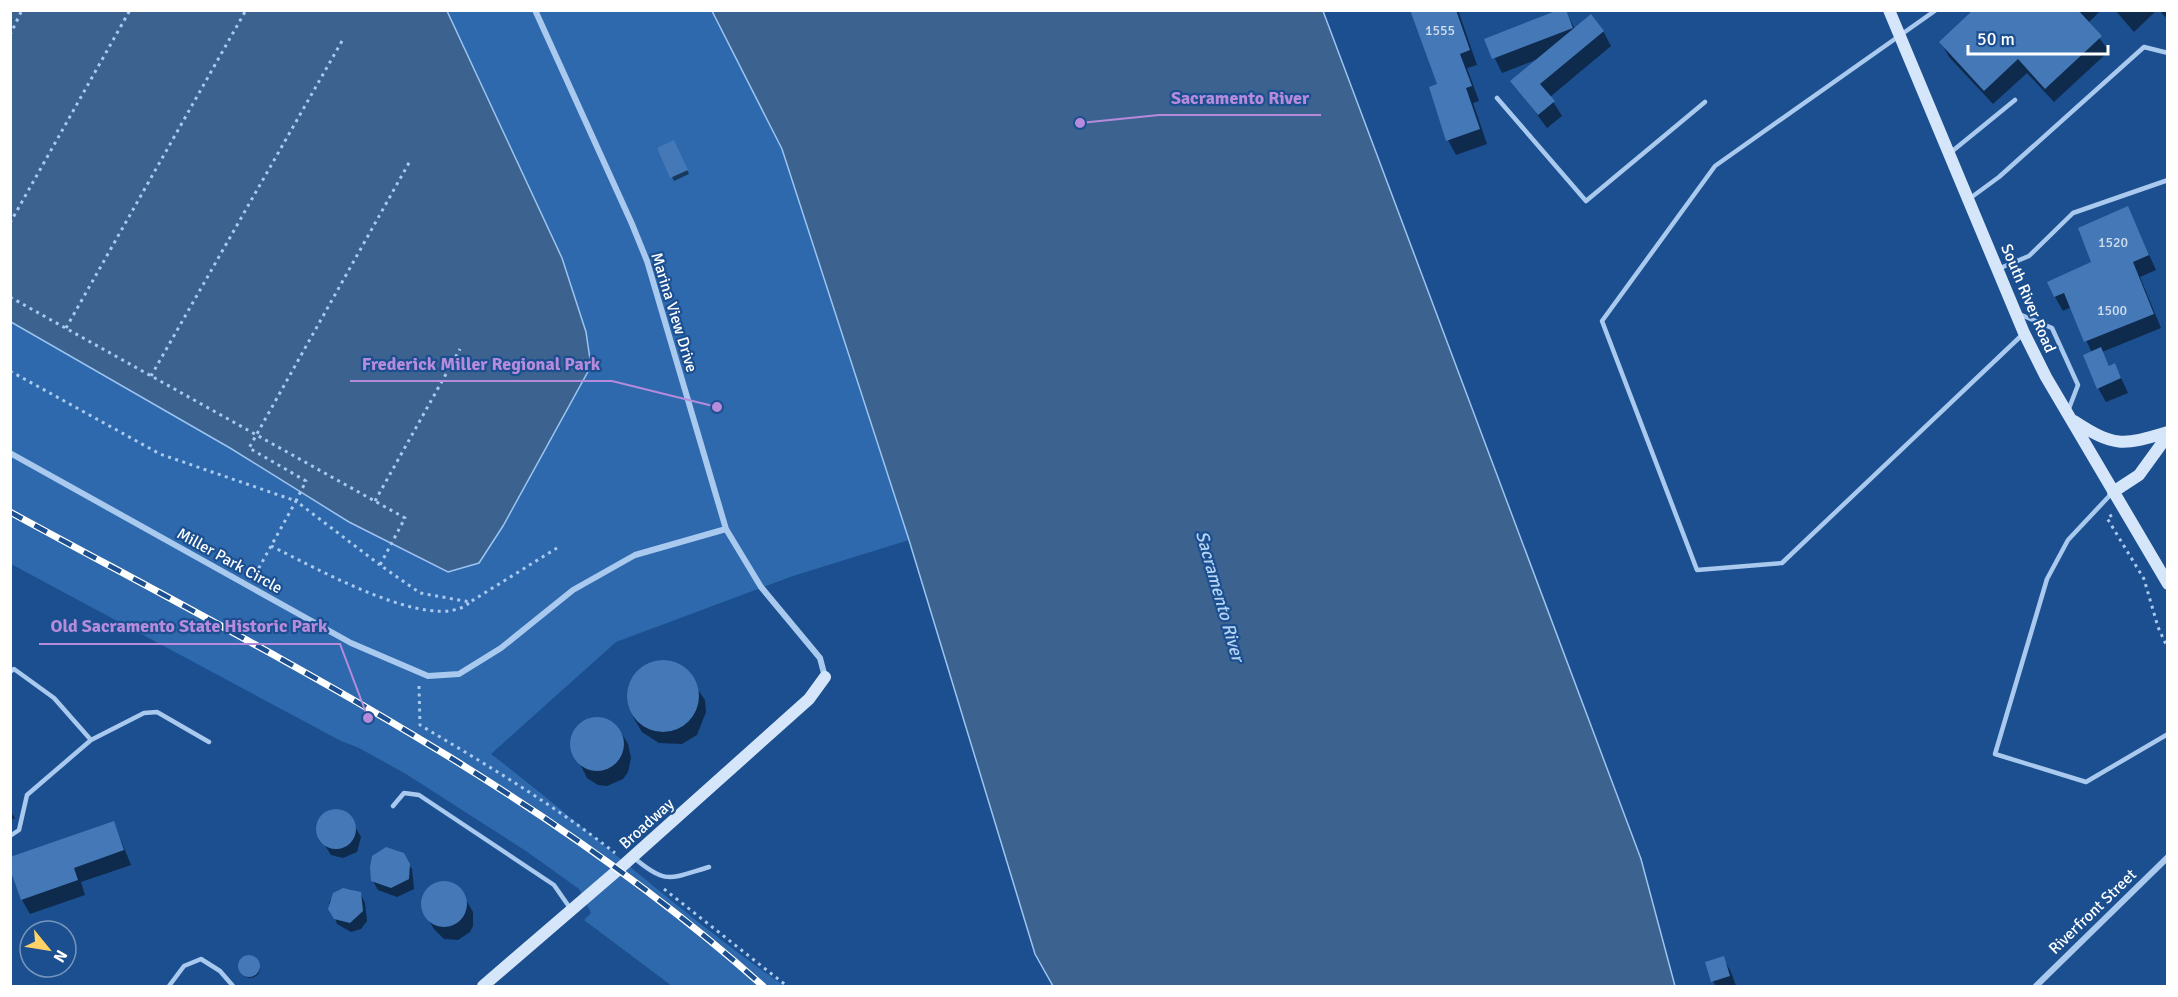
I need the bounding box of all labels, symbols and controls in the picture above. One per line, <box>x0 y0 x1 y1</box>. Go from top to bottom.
scale bar <box>1968 18 2108 56</box>
house number: 1555 <box>1425 22 1455 39</box>
text: 50 m <box>1977 28 2015 50</box>
callout: Sacramento River <box>1159 79 1321 115</box>
text: Sacramento River <box>1171 87 1310 109</box>
house number: 1520 <box>2098 234 2128 251</box>
street label: South River Road <box>1996 241 2060 356</box>
street label: Marina View Drive <box>646 250 702 375</box>
house number: 1500 <box>2097 302 2127 319</box>
callout: Frederick Miller Regional Park <box>350 345 612 381</box>
text: Frederick Miller Regional Park <box>362 353 601 375</box>
street label: Miller Park Circle <box>173 524 286 598</box>
water label: Sacramento River <box>1191 528 1250 666</box>
callout: Old Sacramento State Historic Park <box>39 608 340 644</box>
text: Old Sacramento State Historic Park <box>51 615 328 637</box>
street label: Broadway <box>615 794 679 853</box>
street label: Riverfront Street <box>2045 865 2141 959</box>
north arrow <box>18 919 78 979</box>
text: N <box>49 946 72 966</box>

